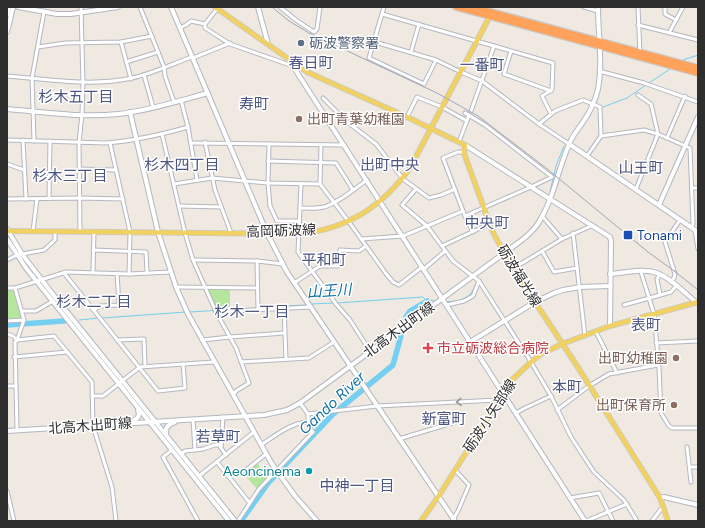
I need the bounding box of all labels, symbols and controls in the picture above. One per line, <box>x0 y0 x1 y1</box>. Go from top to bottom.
place label: 砺波警察署 <box>309 35 379 52</box>
marker: 砺波警察署 <box>296 38 306 48</box>
district label: 春日町 <box>288 54 334 72</box>
district label: 一番町 <box>459 56 505 74</box>
district label: 杉木五丁目 <box>38 88 114 106</box>
district label: 寿町 <box>239 95 269 113</box>
place label: 出町青葉幼稚園 <box>307 111 405 128</box>
marker: 出町青葉幼稚園 <box>294 114 304 124</box>
district label: 杉木四丁目 <box>144 156 220 174</box>
district label: 出町中央 <box>360 156 420 174</box>
district label: 山王町 <box>618 159 664 177</box>
district label: 杉木三丁目 <box>32 167 108 185</box>
district label: 中央町 <box>464 214 510 232</box>
street label: 高岡砺波線 <box>246 221 316 241</box>
place label: Tonami <box>637 227 682 244</box>
marker: Tonami <box>622 229 634 241</box>
street label: 砺波福光線 <box>493 242 545 310</box>
district label: 平和町 <box>301 251 347 269</box>
water label: 山王川 <box>306 280 354 302</box>
district label: 杉木二丁目 <box>56 293 132 311</box>
street label: 北高木出町線 <box>360 298 438 362</box>
district label: 杉木一丁目 <box>214 303 290 321</box>
district label: 表町 <box>631 316 661 334</box>
place label: 市立砺波総合病院 <box>437 340 549 357</box>
marker: 市立砺波総合病院 <box>422 342 434 354</box>
place label: 出町幼稚園 <box>598 350 668 367</box>
marker: 出町幼稚園 <box>671 353 681 363</box>
water label: Gando River <box>295 367 369 438</box>
street label: 砺波小矢部線 <box>460 376 520 456</box>
district label: 本町 <box>552 378 582 396</box>
place label: 出町保育所 <box>596 397 666 414</box>
one-way arrow <box>456 398 462 406</box>
marker: 出町保育所 <box>669 400 679 410</box>
district label: 新富町 <box>421 410 467 428</box>
street label: 北高木出町線 <box>48 415 132 437</box>
district label: 若草町 <box>195 428 241 446</box>
place label: Aeoncinema <box>223 463 301 480</box>
marker: Aeoncinema <box>304 466 314 476</box>
district label: 中神一丁目 <box>319 477 395 495</box>

